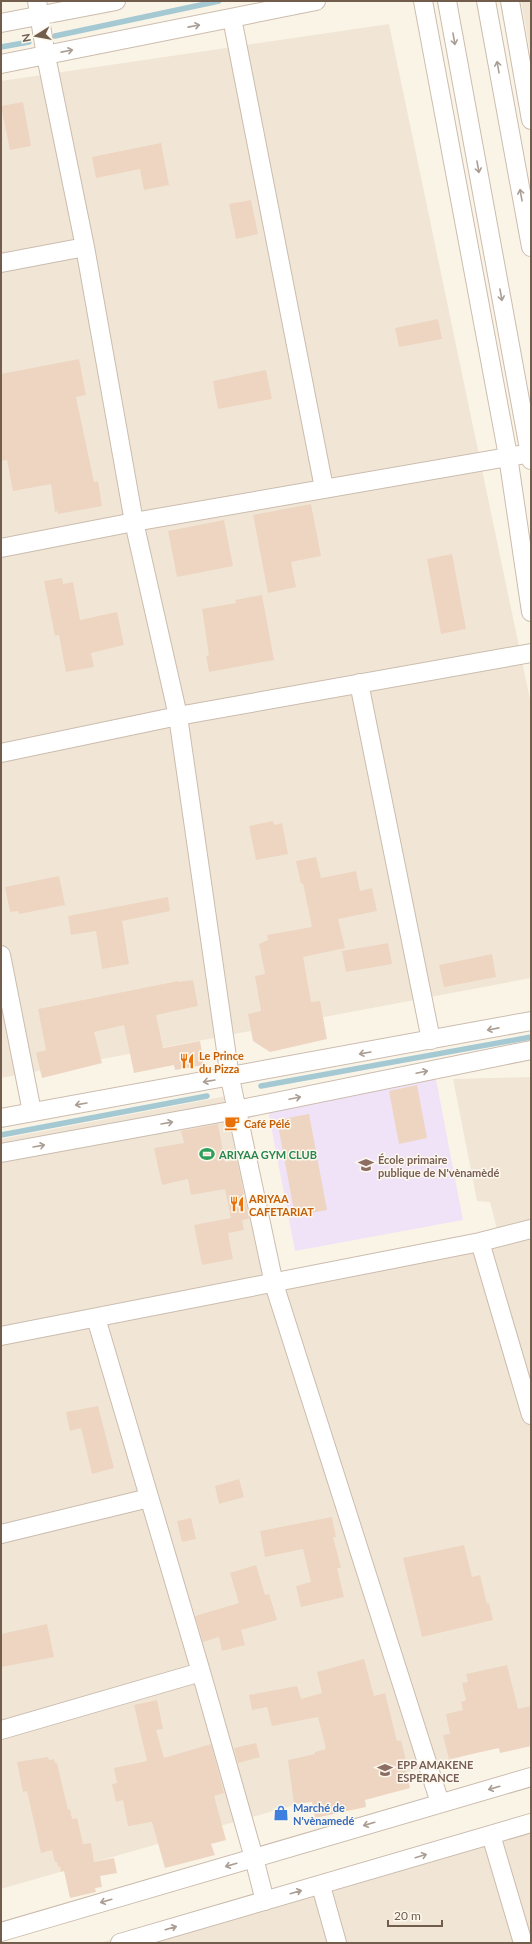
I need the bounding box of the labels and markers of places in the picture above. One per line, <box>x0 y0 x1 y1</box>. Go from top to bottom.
place label: Le Prince du Pizza <box>199 1049 244 1075</box>
restaurant icon: Le Prince du Pizza <box>178 1052 196 1070</box>
cafe icon: Café Pélé <box>223 1114 241 1132</box>
place label: Café Pélé <box>244 1117 290 1130</box>
sports icon: ARIYAA GYM CLUB <box>198 1145 216 1163</box>
place label: ARIYAA GYM CLUB <box>218 1148 317 1161</box>
place label: École primaire publique de N'vènamèdé <box>378 1153 499 1179</box>
school or university icon: École primaire publique de N'vènamèdé <box>357 1156 375 1174</box>
place label: ARIYAA CAFETARIAT <box>248 1192 314 1218</box>
restaurant icon: ARIYAA CAFETARIAT <box>228 1195 246 1213</box>
place label: EPP AMAKENE ESPERANCE <box>397 1758 473 1784</box>
school or university icon: EPP AMAKENE ESPERANCE <box>376 1761 394 1779</box>
place label: Marché de N'vènamedé <box>293 1801 354 1827</box>
shop icon: Marché de N'vènamedé <box>272 1804 290 1822</box>

